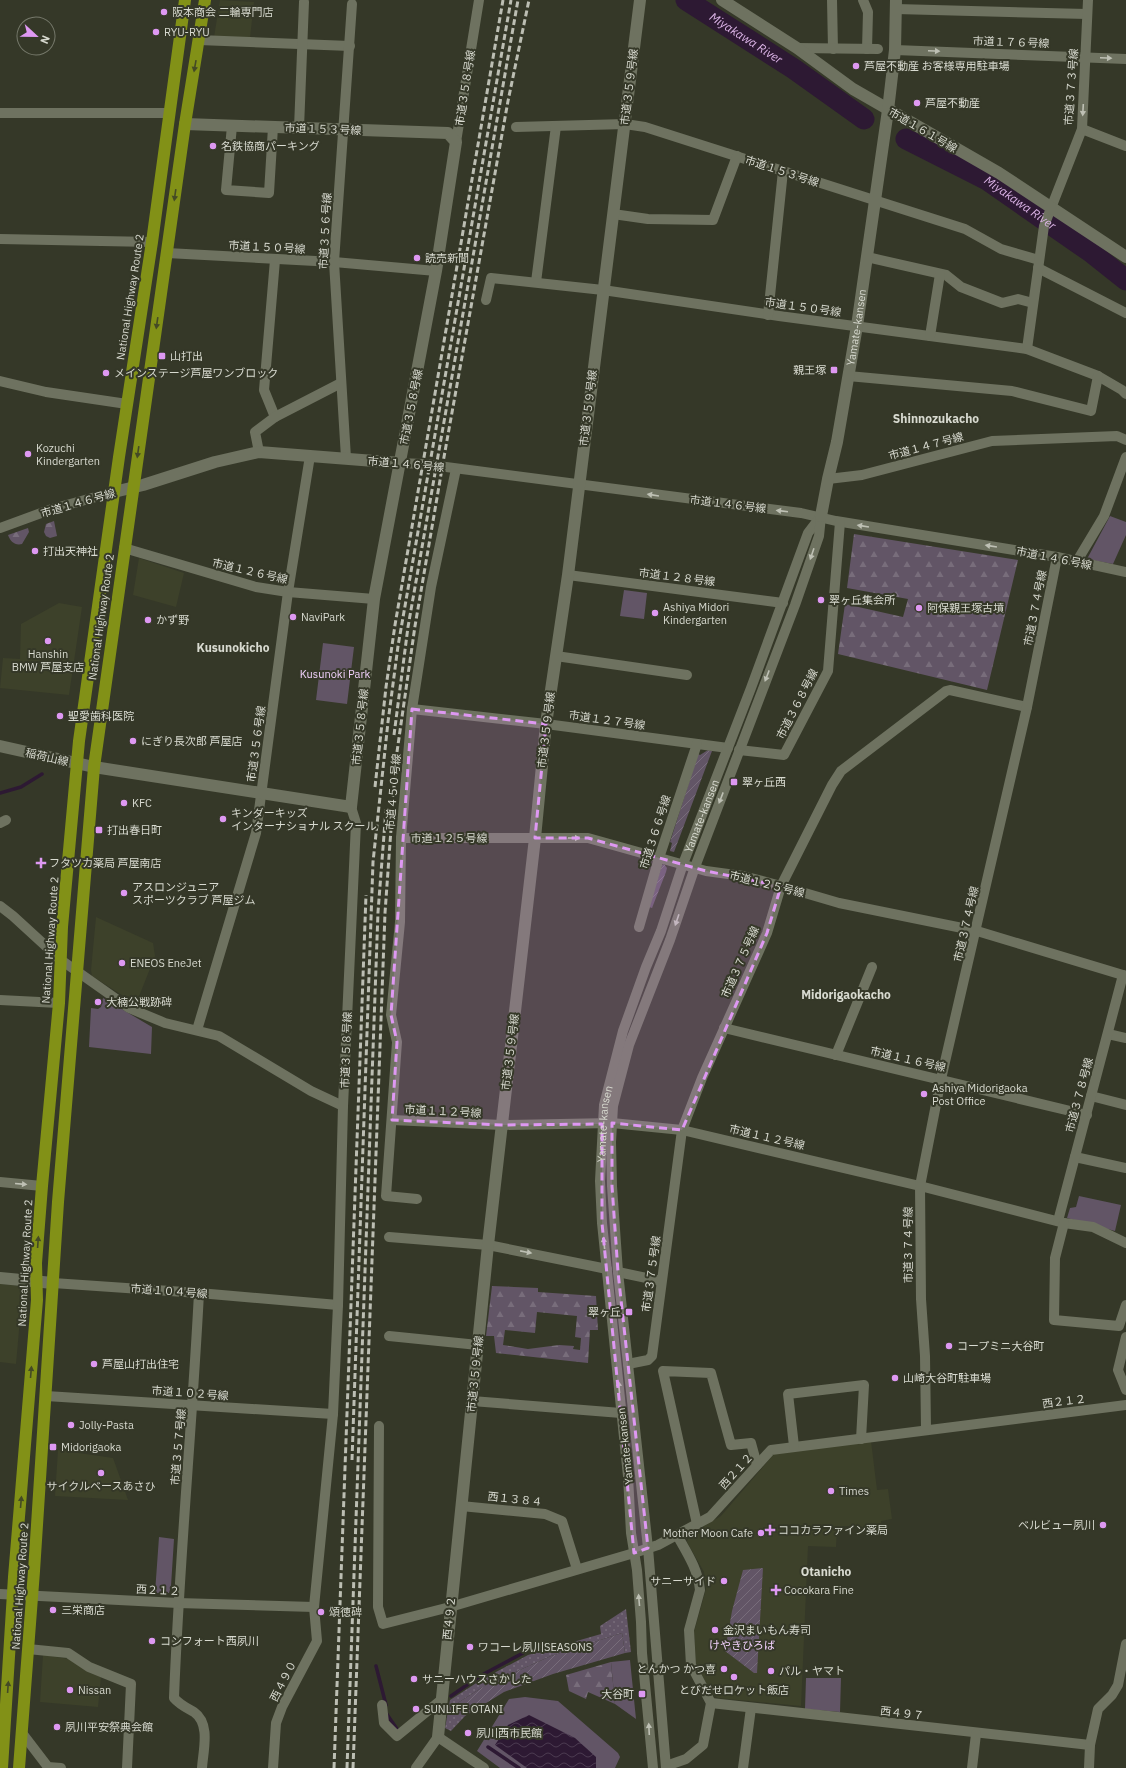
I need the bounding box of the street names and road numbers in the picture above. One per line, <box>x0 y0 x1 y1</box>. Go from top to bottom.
street label: 市道１７６号線 <box>972 34 1050 50</box>
street label: 市道３５９号線 <box>617 48 641 126</box>
street label: 市道３７３号線 <box>1061 48 1081 126</box>
street label: 市道３５８号線 <box>452 49 478 127</box>
street label: 市道１６１号線 <box>886 105 960 155</box>
street label: 市道１５３号線 <box>284 121 362 137</box>
street label: 市道１５３号線 <box>743 152 821 190</box>
street label: 市道３５６号線 <box>316 192 334 270</box>
street label: National Highway Route 2 <box>113 233 147 361</box>
street label: 市道１５０号線 <box>228 238 306 256</box>
street label: Yamate-kansen <box>843 288 869 367</box>
street label: 市道１５０号線 <box>764 295 842 319</box>
street label: 市道３５８号線 <box>397 368 425 446</box>
street label: 市道３５９号線 <box>576 369 600 447</box>
street label: 市道１４７号線 <box>887 429 965 463</box>
street label: 市道１４６号線 <box>367 454 445 474</box>
street label: 市道１４６号線 <box>39 486 117 520</box>
street label: 市道１４６号線 <box>689 492 767 516</box>
street label: 市道１４６号線 <box>1015 544 1093 572</box>
street label: National Highway Route 2 <box>85 553 117 681</box>
street label: 市道１２６号線 <box>211 556 289 586</box>
street label: 市道１２８号線 <box>638 565 716 589</box>
street label: 市道３７４号線 <box>1021 569 1049 647</box>
street label: 市道３６８号線 <box>773 667 821 741</box>
street label: 市道３５８号線 <box>349 688 371 766</box>
street label: 市道３５９号線 <box>534 691 558 769</box>
street label: 市道３５６号線 <box>244 705 268 783</box>
street label: 市道１２７号線 <box>568 708 646 732</box>
street label: 稲荷山線 <box>24 745 70 769</box>
street label: 市道４５０号線 <box>383 753 403 831</box>
street label: Yamate-kansen <box>681 778 722 855</box>
street label: 市道３６６号線 <box>636 793 674 871</box>
street label: 市道１２５号線 <box>411 831 488 845</box>
street label: 市道１２５号線 <box>728 868 806 900</box>
street label: National Highway Route 2 <box>39 876 61 1004</box>
street label: 市道３７４号線 <box>951 885 981 963</box>
street label: 市道３７５号線 <box>718 924 762 1000</box>
street label: 市道３５８号線 <box>338 1011 354 1089</box>
street label: 市道３５９号線 <box>498 1013 522 1091</box>
street label: 市道１１６号線 <box>869 1044 947 1074</box>
street label: 市道３７８号線 <box>1062 1056 1096 1134</box>
street label: Yamate-kansen <box>594 1084 616 1163</box>
street label: 市道１１２号線 <box>404 1102 482 1120</box>
street label: 市道１１２号線 <box>728 1122 806 1152</box>
street label: National Highway Route 2 <box>15 1199 35 1327</box>
street label: 市道３７４号線 <box>901 1207 915 1284</box>
street label: 市道３７５号線 <box>639 1235 663 1313</box>
street label: 市道１０４号線 <box>130 1281 208 1301</box>
street label: 市道３５９号線 <box>464 1335 486 1413</box>
street label: 市道１０２号線 <box>151 1383 229 1403</box>
street label: 西２１２ <box>1041 1391 1087 1411</box>
street label: Yamate-kansen <box>614 1407 636 1485</box>
street label: 市道３５７号線 <box>168 1408 188 1486</box>
street label: 西２１２ <box>716 1450 756 1492</box>
street label: 西１３８４ <box>487 1489 543 1509</box>
street label: National Highway Route 2 <box>9 1522 31 1650</box>
street label: 西２１２ <box>136 1582 180 1598</box>
street label: 西４９２ <box>440 1595 458 1641</box>
street label: 西４９０ <box>267 1658 299 1704</box>
street label: 西４９７ <box>879 1703 925 1723</box>

